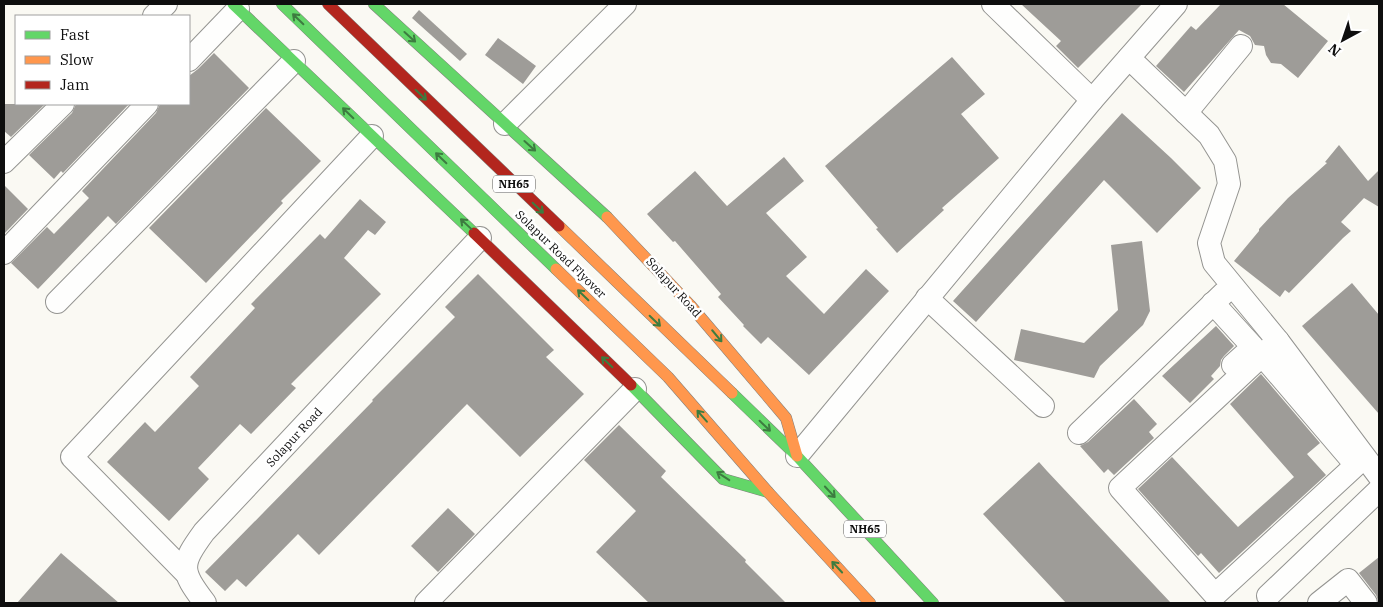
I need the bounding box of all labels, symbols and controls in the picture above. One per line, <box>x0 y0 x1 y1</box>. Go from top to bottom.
one-way arrow <box>292 13 304 26</box>
legend <box>15 15 190 105</box>
north arrow <box>1318 15 1368 65</box>
text: Fast <box>60 25 90 44</box>
one-way arrow <box>403 31 416 43</box>
text: N <box>1325 40 1345 60</box>
text: Slow <box>60 50 94 69</box>
text: Jam <box>60 75 89 94</box>
one-way arrow <box>415 88 427 100</box>
one-way arrow <box>341 107 354 119</box>
one-way arrow <box>523 140 536 152</box>
one-way arrow <box>435 152 447 164</box>
road number: NH65 <box>493 175 535 192</box>
one-way arrow <box>532 201 544 214</box>
street label: Solapur Road Flyover <box>513 207 610 302</box>
one-way arrow <box>459 218 472 230</box>
street label: Solapur Road <box>643 254 705 320</box>
one-way arrow <box>577 289 589 301</box>
one-way arrow <box>648 315 661 327</box>
one-way arrow <box>712 330 723 343</box>
one-way arrow <box>601 356 614 368</box>
street label: Solapur Road <box>263 404 325 470</box>
one-way arrow <box>696 409 707 422</box>
one-way arrow <box>758 420 771 432</box>
one-way arrow <box>716 471 730 481</box>
one-way arrow <box>824 485 836 498</box>
road number: NH65 <box>844 520 886 538</box>
one-way arrow <box>831 561 843 574</box>

